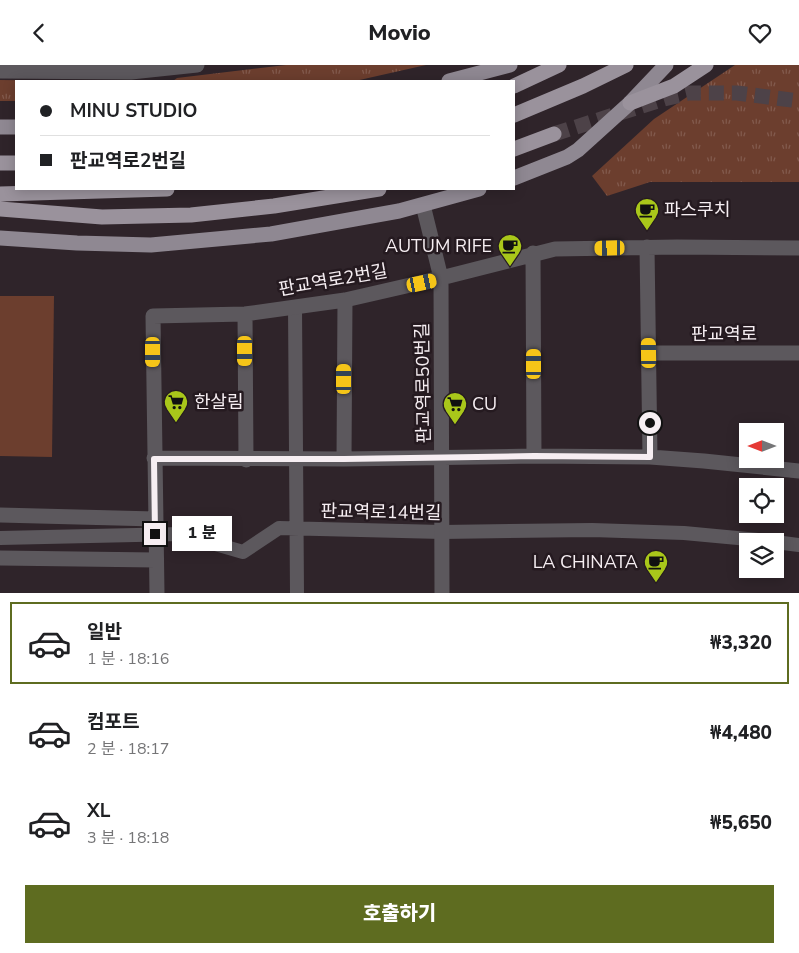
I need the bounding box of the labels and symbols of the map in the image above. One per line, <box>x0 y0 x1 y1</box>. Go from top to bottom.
cafe icon: 파스쿠치 <box>634 197 660 231</box>
place label: 파스쿠치 <box>664 198 730 222</box>
cafe icon: AUTUM RIFE <box>497 233 523 267</box>
place label: AUTUM RIFE <box>385 234 492 258</box>
car <box>594 240 625 256</box>
street label: 판교역로2번길 <box>277 259 389 301</box>
car <box>405 273 438 293</box>
street label: 판교역로50번길 <box>410 322 436 444</box>
street label: 판교역로 <box>691 322 757 346</box>
car <box>237 336 252 366</box>
car <box>145 337 160 367</box>
car <box>641 338 656 368</box>
car <box>526 349 541 379</box>
car <box>336 364 351 394</box>
supermarket icon: 한살림 <box>163 389 189 423</box>
place label: 한살림 <box>194 390 244 414</box>
supermarket icon: CU <box>442 391 468 425</box>
place label: CU <box>472 392 497 416</box>
route start <box>639 412 661 434</box>
north arrow <box>739 423 784 467</box>
street label: 판교역로14번길 <box>320 499 442 525</box>
callout: 1 분 <box>172 517 232 551</box>
route end <box>144 523 166 545</box>
cafe icon: LA CHINATA <box>643 549 669 583</box>
place label: LA CHINATA <box>533 550 638 574</box>

